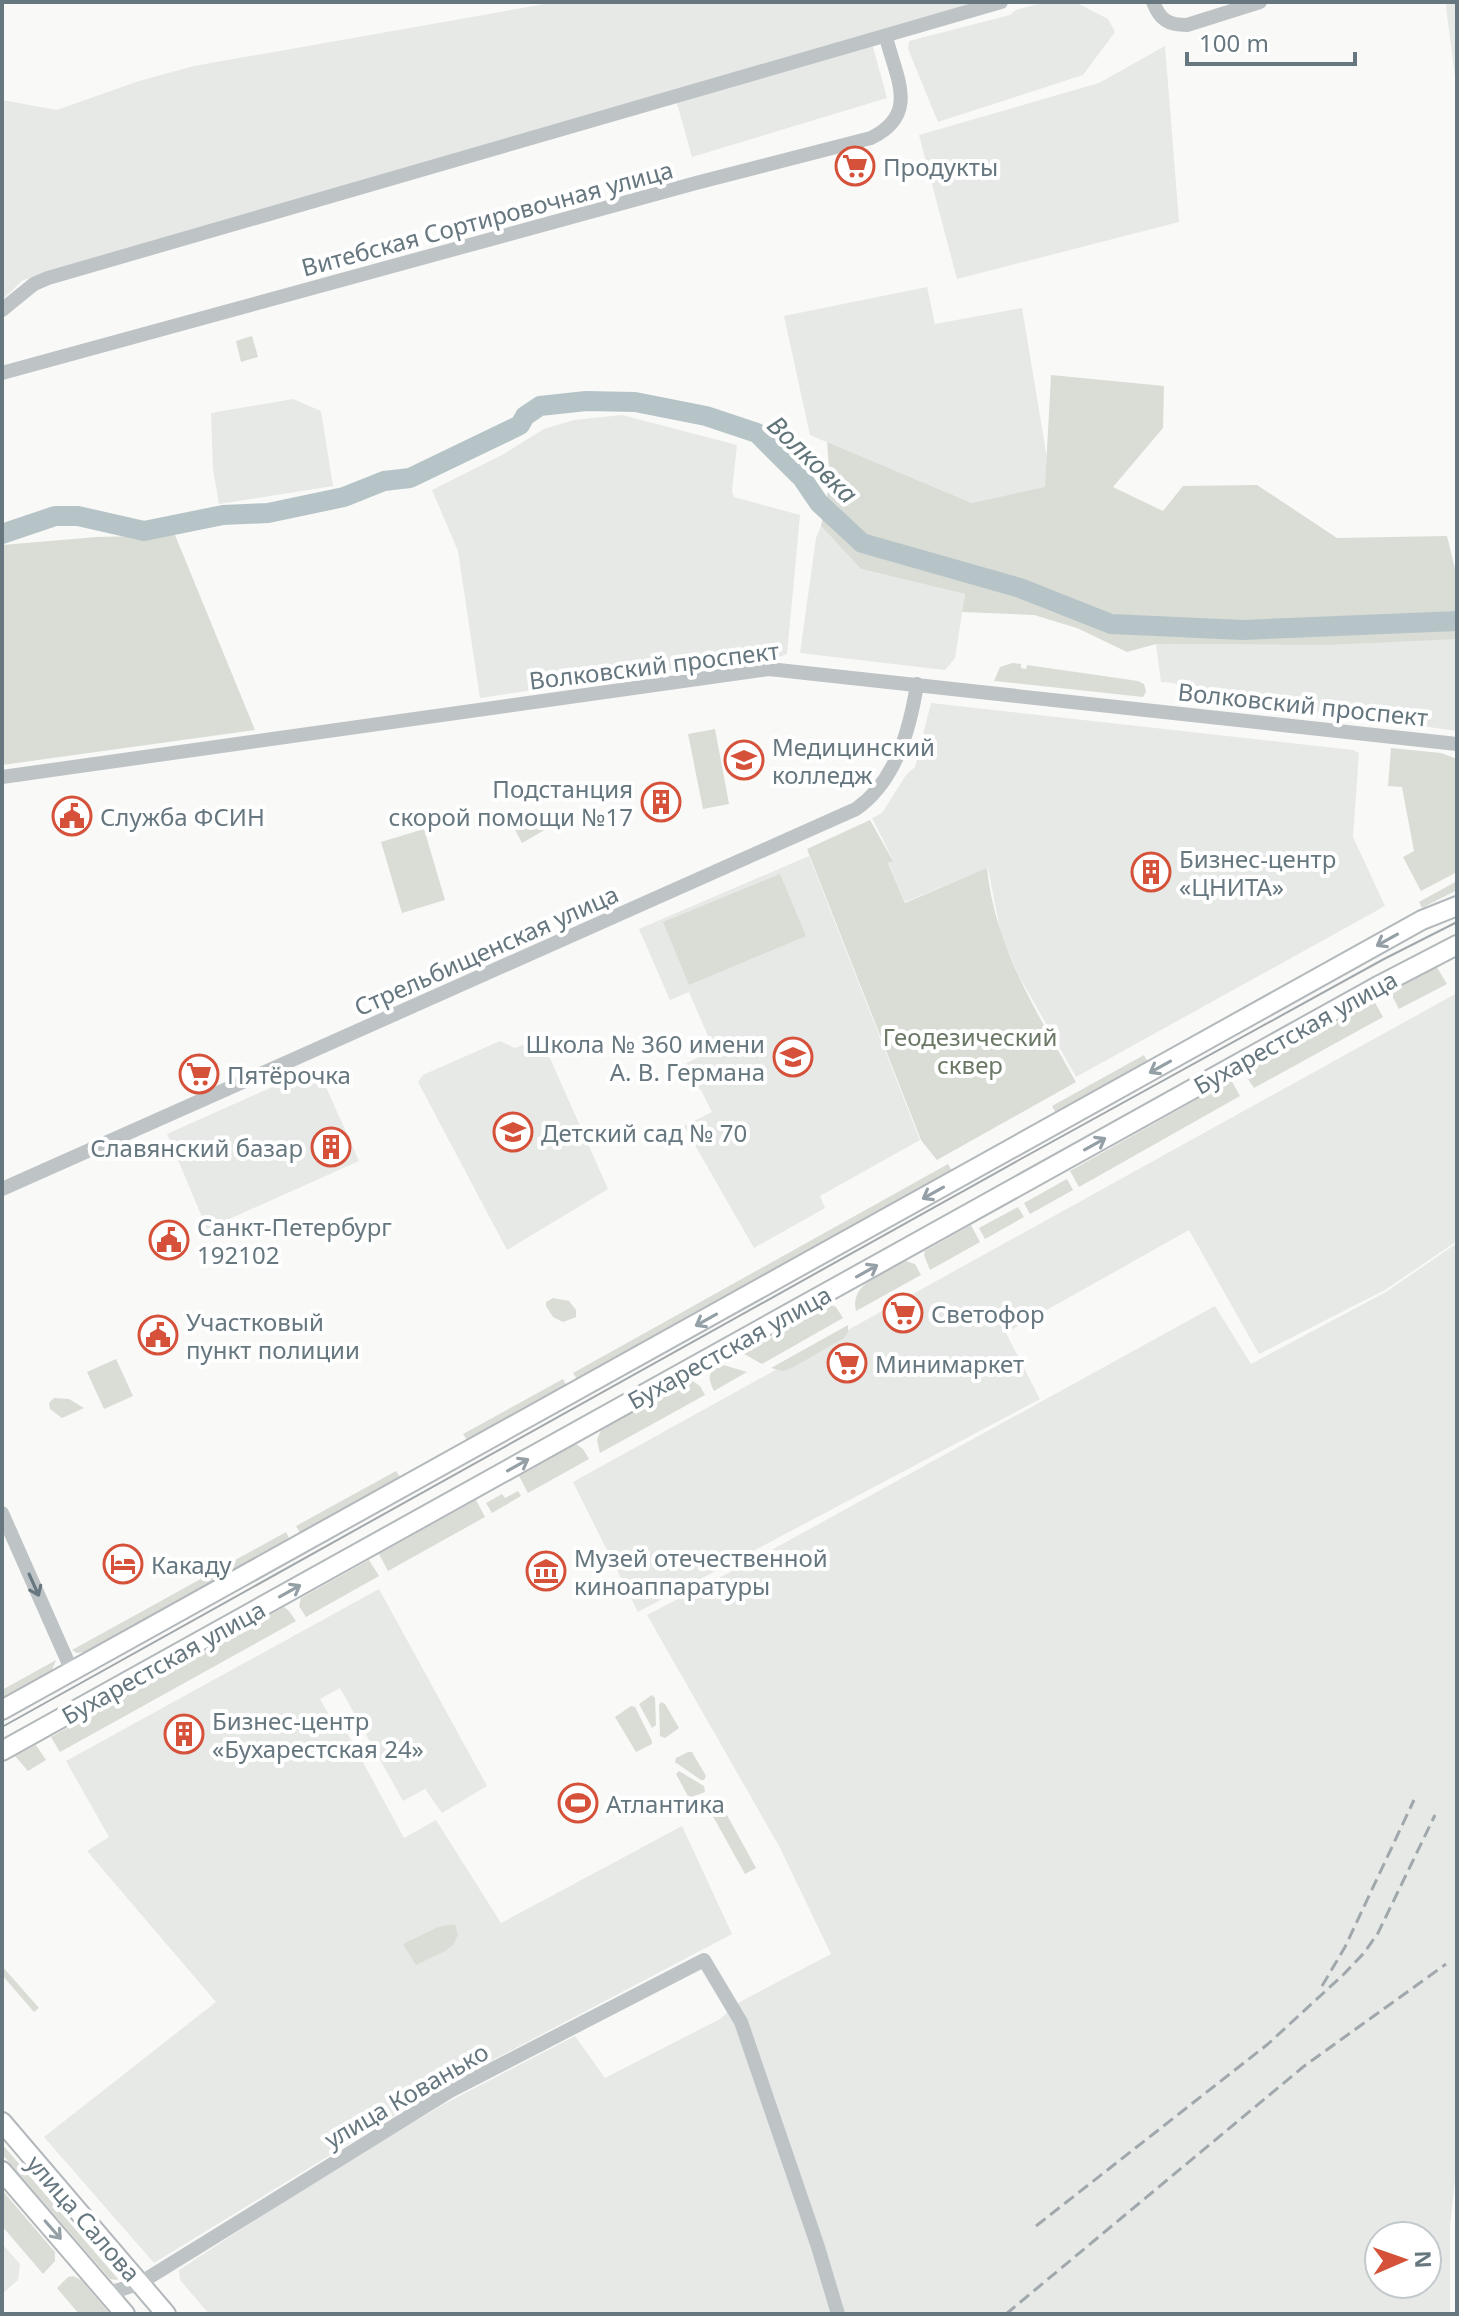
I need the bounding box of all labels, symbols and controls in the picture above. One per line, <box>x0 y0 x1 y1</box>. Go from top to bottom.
scale bar <box>1187 16 1355 66</box>
text: 100 m <box>1199 26 1269 59</box>
supermarket icon: Продукты <box>834 145 876 187</box>
place label: Продукты <box>883 150 998 183</box>
street label: Витебская Сортировочная улица <box>298 152 676 284</box>
water label: Волковка <box>760 407 866 511</box>
street label: Волковский проспект <box>527 633 781 697</box>
street label: Волковский проспект <box>1176 674 1430 734</box>
place label: Медицинский колледж <box>772 730 935 791</box>
school or university icon: Медицинский колледж <box>723 739 765 781</box>
place label: Подстанция скорой помощи №17 <box>389 772 633 833</box>
building icon: Подстанция скорой помощи №17 <box>640 781 682 823</box>
public building icon: Служба ФСИН <box>51 795 93 837</box>
place label: Служба ФСИН <box>100 800 265 833</box>
place label: Бизнес-центр «ЦНИТА» <box>1179 842 1336 903</box>
building icon: Бизнес-центр «ЦНИТА» <box>1130 851 1172 893</box>
street label: Стрельбищенская улица <box>349 877 623 1023</box>
one-way arrow <box>1376 932 1399 948</box>
street label: Бухарестская улица <box>1187 962 1403 1102</box>
park label: Геодезический сквер <box>883 1020 1057 1081</box>
place label: Школа № 360 имени А. В. Германа <box>526 1027 765 1088</box>
school or university icon: Школа № 360 имени А. В. Германа <box>772 1036 814 1078</box>
supermarket icon: Пятёрочка <box>178 1053 220 1095</box>
place label: Пятёрочка <box>227 1058 351 1091</box>
one-way arrow <box>1149 1059 1172 1075</box>
school or university icon: Детский сад № 70 <box>492 1111 534 1153</box>
place label: Детский сад № 70 <box>541 1116 747 1149</box>
building icon: Славянский базар <box>310 1126 352 1168</box>
place label: Славянский базар <box>90 1131 303 1164</box>
one-way arrow <box>1082 1136 1106 1151</box>
one-way arrow <box>922 1185 945 1201</box>
place label: Санкт-Петербург 192102 <box>197 1210 392 1271</box>
public building icon: Санкт-Петербург 192102 <box>148 1219 190 1261</box>
one-way arrow <box>855 1262 879 1278</box>
street label: Бухарестская улица <box>621 1277 837 1417</box>
supermarket icon: Светофор <box>882 1292 924 1334</box>
place label: Светофор <box>931 1297 1045 1330</box>
place label: Участковый пункт полиции <box>186 1305 360 1366</box>
one-way arrow <box>694 1312 718 1328</box>
public building icon: Участковый пункт полиции <box>137 1314 179 1356</box>
supermarket icon: Минимаркет <box>826 1342 868 1384</box>
place label: Минимаркет <box>875 1347 1024 1380</box>
one-way arrow <box>506 1457 529 1473</box>
place label: Музей отечественной киноаппаратуры <box>574 1541 828 1602</box>
hotel icon: Какаду <box>102 1543 144 1585</box>
place label: Какаду <box>151 1548 232 1581</box>
museum icon: Музей отечественной киноаппаратуры <box>525 1550 567 1592</box>
one-way arrow <box>27 1572 42 1596</box>
one-way arrow <box>278 1583 302 1598</box>
street label: Бухарестская улица <box>55 1592 271 1732</box>
place label: Бизнес-центр «Бухарестская 24» <box>212 1704 424 1765</box>
building icon: Бизнес-центр «Бухарестская 24» <box>163 1713 205 1755</box>
sports icon: Атлантика <box>557 1782 599 1824</box>
place label: Атлантика <box>606 1787 725 1820</box>
street label: улица Кованько <box>318 2035 494 2155</box>
street label: улица Салова <box>20 2147 148 2289</box>
one-way arrow <box>44 2219 62 2239</box>
north arrow <box>1363 2220 1443 2300</box>
text: N <box>1409 2250 1439 2269</box>

